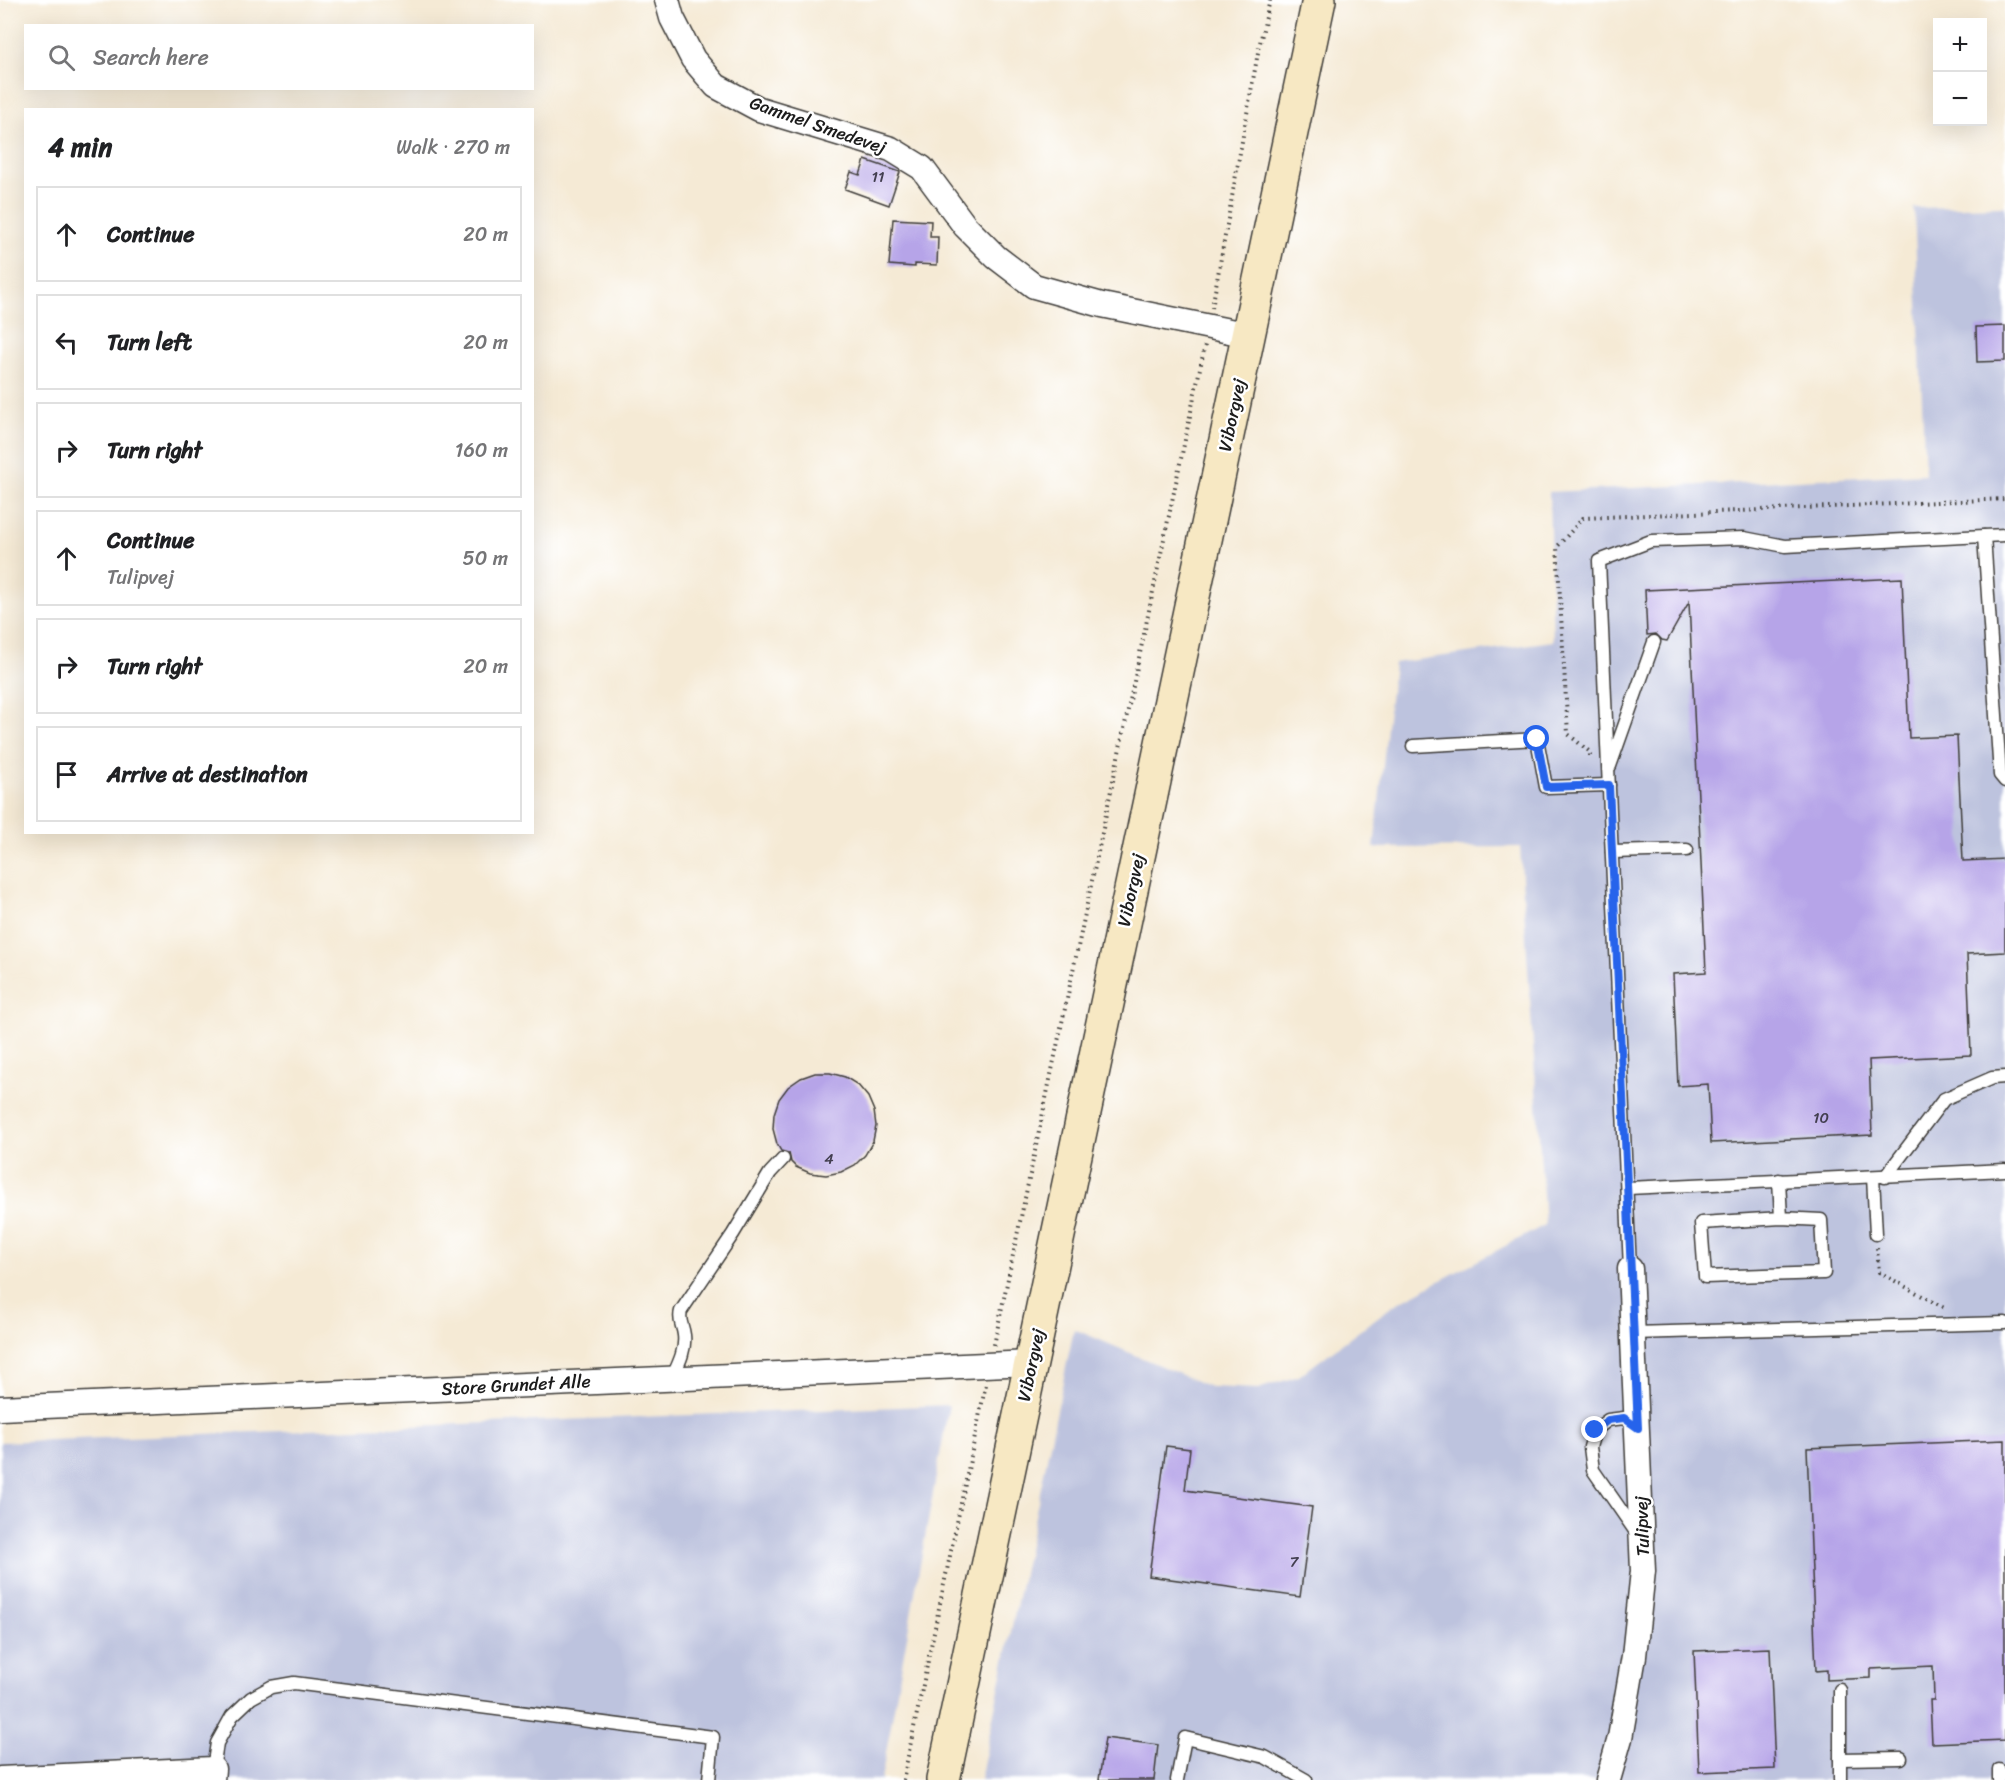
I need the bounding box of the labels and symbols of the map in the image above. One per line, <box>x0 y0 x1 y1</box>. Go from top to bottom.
street label: Gammel Smedevej <box>745 87 891 163</box>
house number: 11 <box>872 164 884 190</box>
street label: Viborgvej <box>1209 375 1255 455</box>
route start <box>1523 725 1549 751</box>
street label: Viborgvej <box>1108 850 1154 930</box>
house number: 10 <box>1813 1105 1829 1131</box>
house number: 4 <box>824 1146 834 1172</box>
street label: Viborgvej <box>1008 1325 1054 1405</box>
street label: Store Grundet Alle <box>440 1365 592 1405</box>
route end <box>1581 1416 1607 1442</box>
street label: Tulipvej <box>1625 1495 1659 1557</box>
house number: 7 <box>1290 1549 1300 1575</box>

